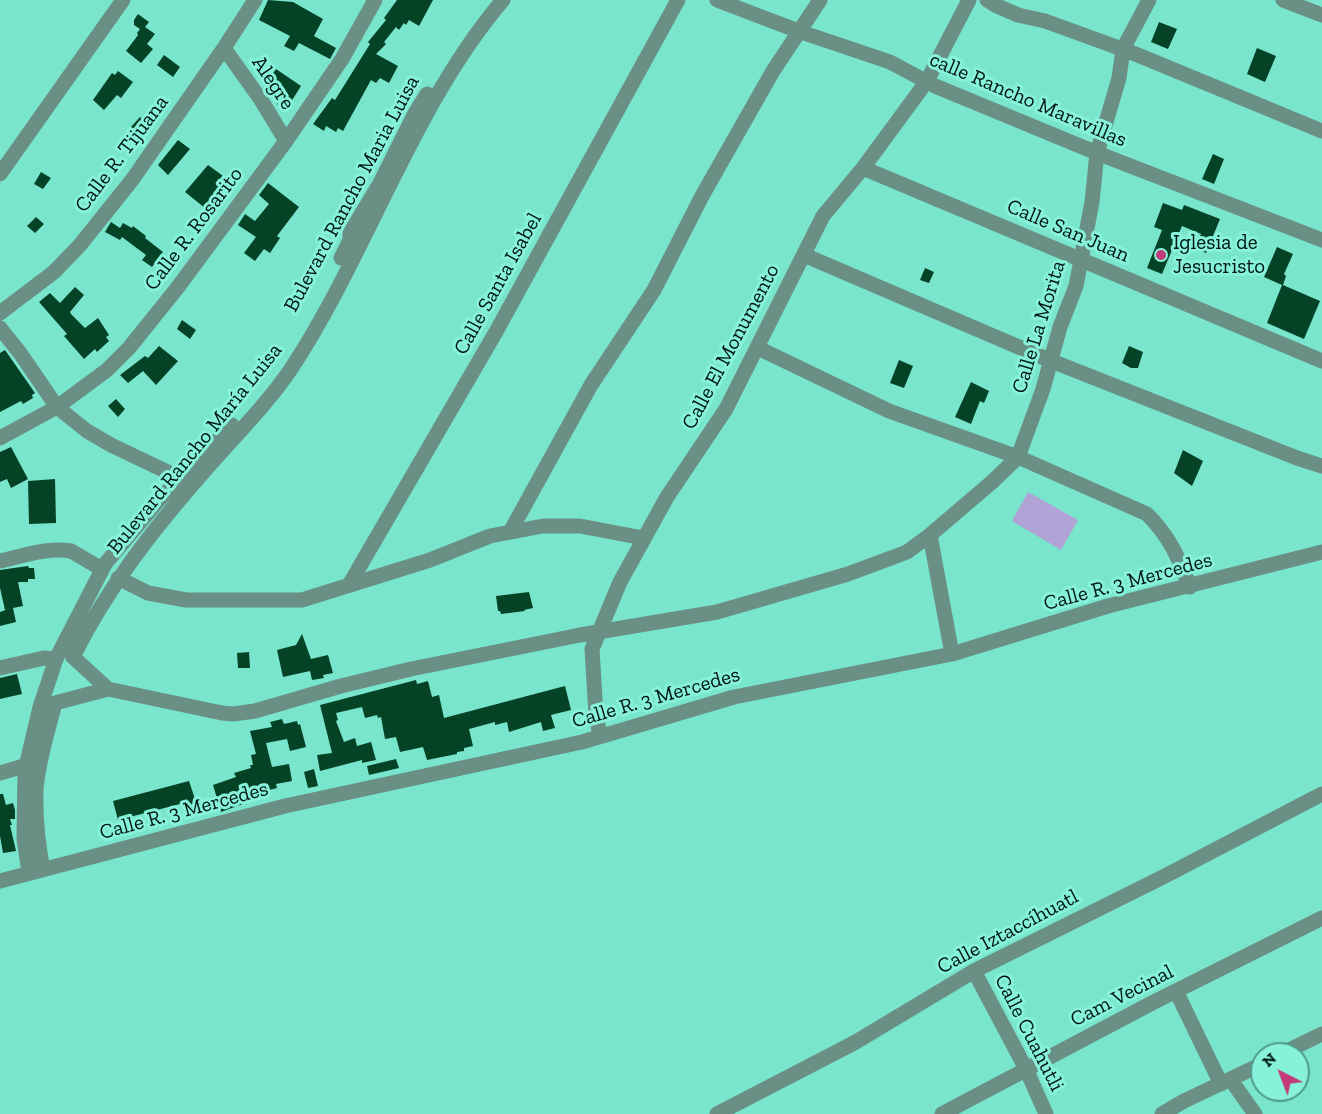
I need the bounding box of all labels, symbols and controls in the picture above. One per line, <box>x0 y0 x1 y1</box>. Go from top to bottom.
street label: calle Rancho Maravillas <box>926 47 1130 153</box>
street label: Alegre <box>246 51 300 115</box>
street label: Bulevard Rancho Maria Luisa <box>279 72 425 316</box>
street label: Calle R. Tijuana <box>70 91 174 217</box>
street label: Calle R. Rosarito <box>139 162 249 296</box>
street label: Calle San Juan <box>1003 194 1133 268</box>
street label: Calle Santa Isabel <box>449 209 547 359</box>
place label: Iglesia de Jesucristo <box>1173 230 1265 280</box>
marker: Iglesia de Jesucristo <box>1154 248 1168 262</box>
street label: Calle La Morita <box>1007 258 1071 396</box>
street label: Calle El Monumento <box>677 260 785 434</box>
street label: Bulevard Rancho María Luisa <box>102 338 288 560</box>
street label: Calle R. 3 Mercedes <box>1041 547 1215 617</box>
street label: Calle R. 3 Mercedes <box>569 662 743 734</box>
street label: Calle R. 3 Mercedes <box>97 776 271 846</box>
street label: Calle Iztaccíhuatl <box>933 884 1083 980</box>
street label: Cam Vecinal <box>1066 959 1178 1033</box>
street label: Calle Cuahutli <box>989 970 1069 1096</box>
north arrow <box>1250 1042 1310 1102</box>
text: N <box>1258 1049 1280 1071</box>

